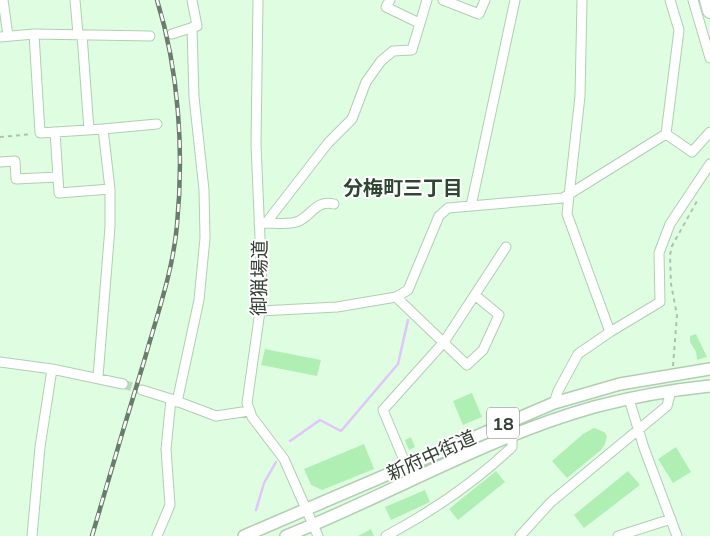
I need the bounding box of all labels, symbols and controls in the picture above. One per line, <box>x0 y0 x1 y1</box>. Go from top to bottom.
district label: 分梅町三丁目 <box>343 175 463 200</box>
street label: 御猟場道 <box>246 240 272 316</box>
road number: 18 <box>487 408 519 438</box>
street label: 新府中街道 <box>383 425 479 485</box>

